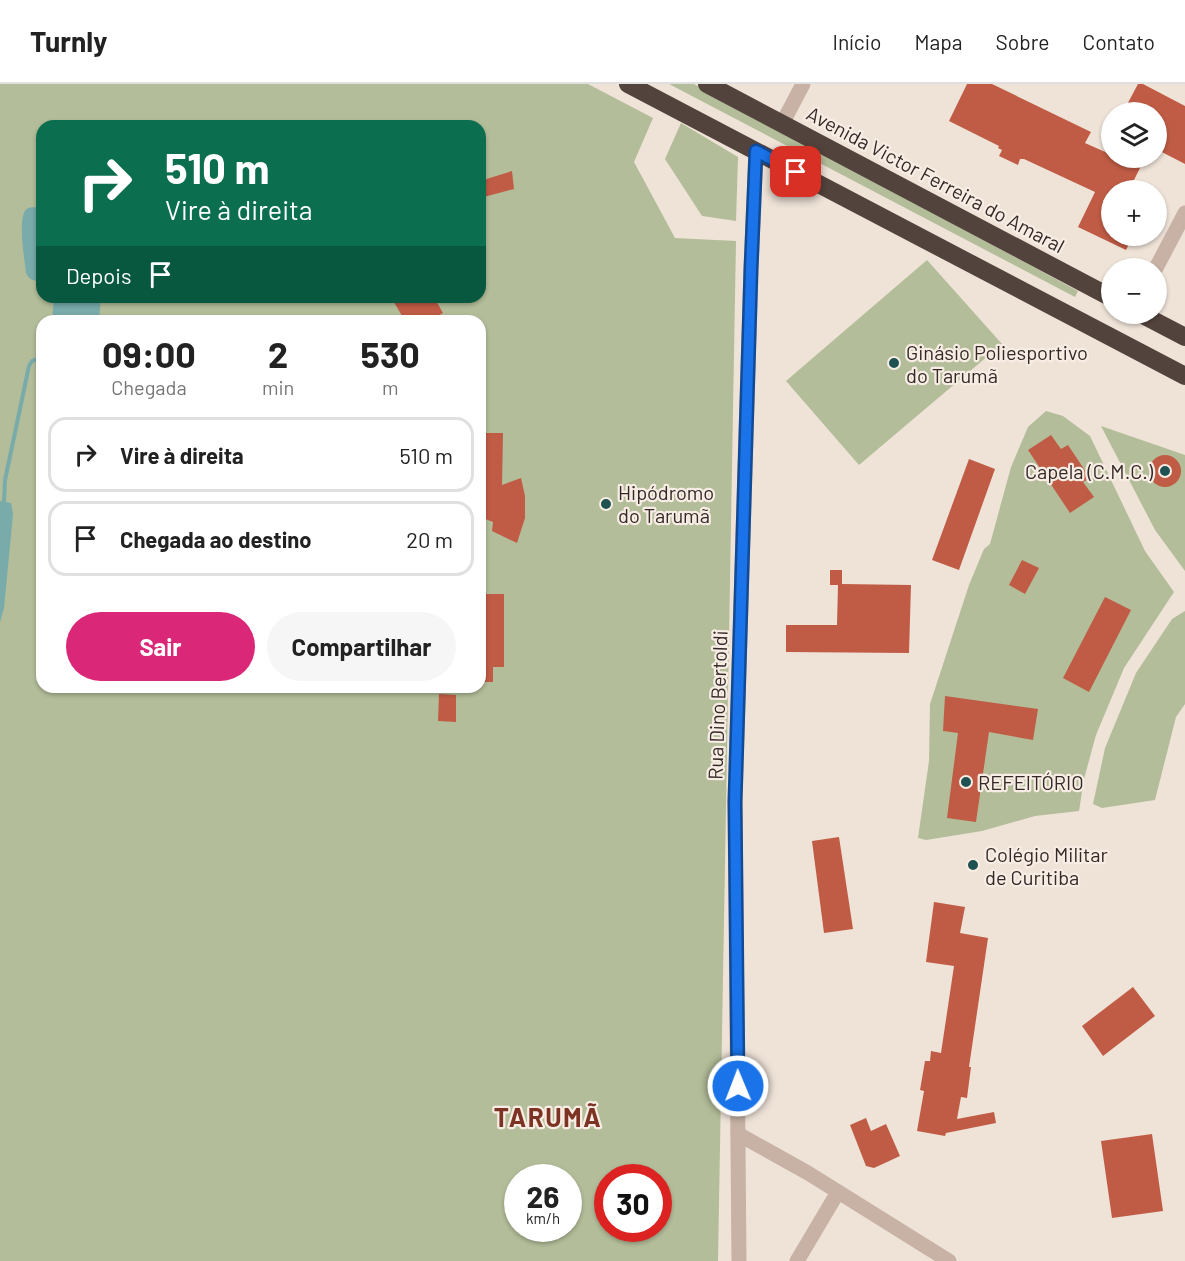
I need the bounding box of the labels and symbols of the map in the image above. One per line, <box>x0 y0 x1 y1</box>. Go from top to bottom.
street label: Avenida Victor Ferreira do Amaral <box>803 101 1069 257</box>
pin <box>770 146 821 197</box>
place label: Ginásio Poliesportivo do Tarumã <box>906 340 1088 387</box>
marker: Ginásio Poliesportivo do Tarumã <box>887 356 901 370</box>
place label: Capela (C.M.C.) <box>1025 459 1154 483</box>
marker: Capela (C.M.C.) <box>1158 464 1172 478</box>
place label: Hipódromo do Tarumã <box>618 480 714 527</box>
marker: Hipódromo do Tarumã <box>599 497 613 511</box>
street label: Rua Dino Bertoldi <box>702 630 732 780</box>
place label: REFEITÓRIO <box>978 770 1084 794</box>
marker: REFEITÓRIO <box>959 775 973 789</box>
place label: Colégio Militar de Curitiba <box>985 842 1108 889</box>
marker: Colégio Militar de Curitiba <box>966 858 980 872</box>
position arrow <box>706 1054 770 1118</box>
district label: TARUMÃ <box>494 1101 602 1132</box>
speed limit sign: 30 <box>594 1164 672 1242</box>

